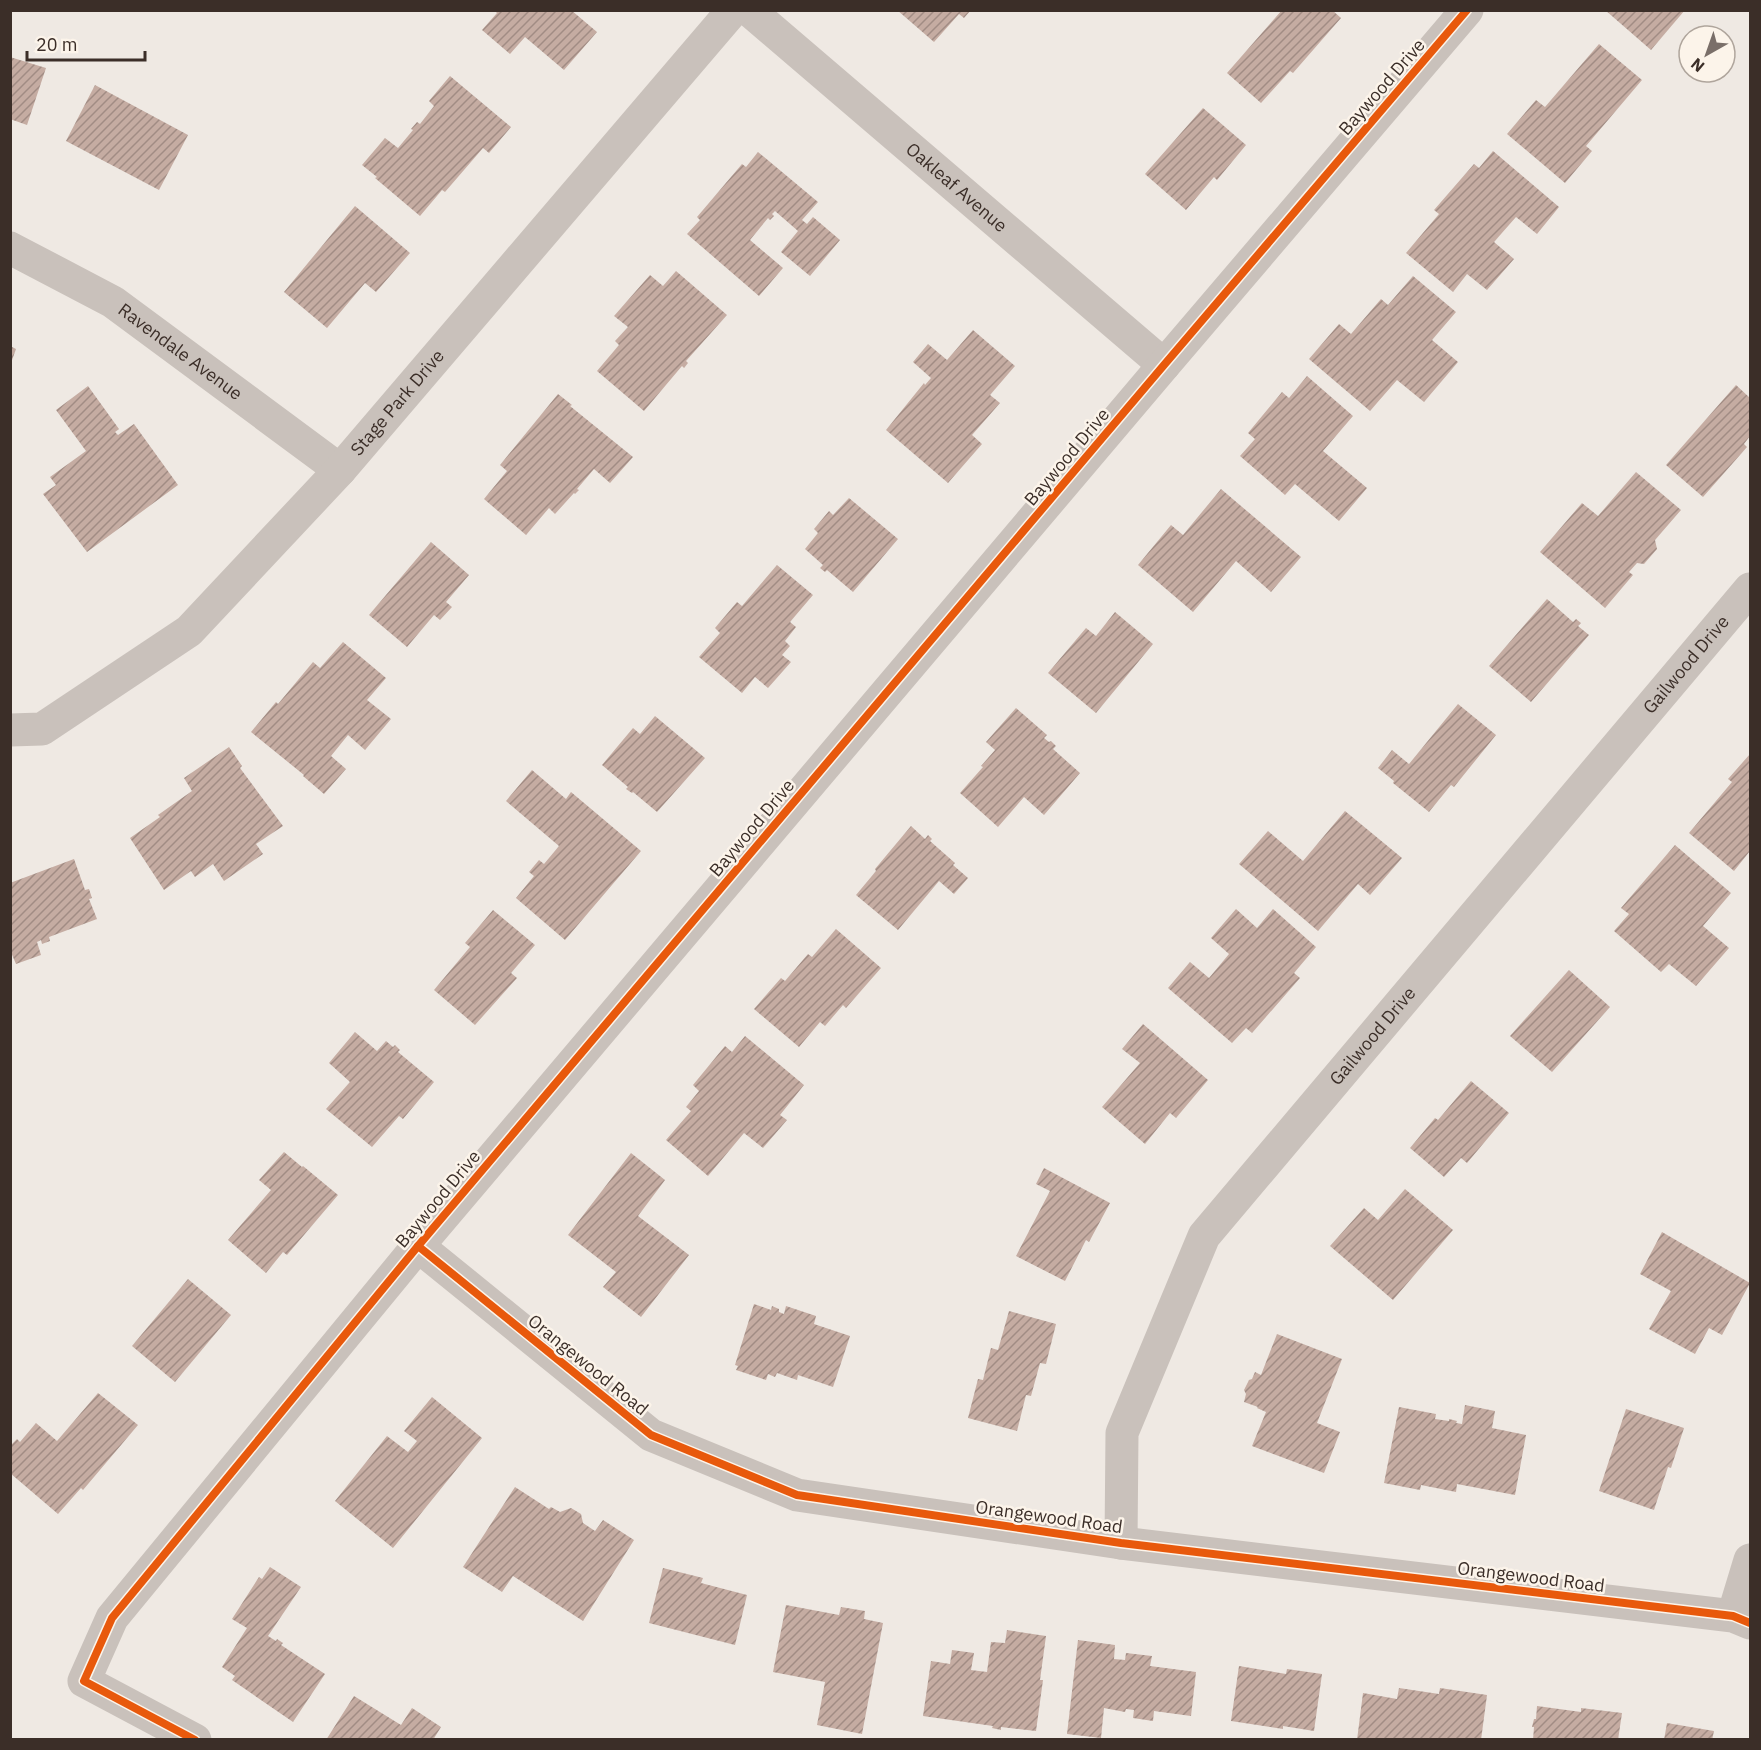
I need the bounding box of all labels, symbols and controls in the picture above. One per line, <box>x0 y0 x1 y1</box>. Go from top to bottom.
scale bar <box>27 24 146 62</box>
north arrow <box>1677 24 1737 84</box>
text: 20 m <box>36 33 78 56</box>
street label: Baywood Drive <box>1333 34 1430 140</box>
text: N <box>1686 54 1708 77</box>
street label: Oakleaf Avenue <box>901 137 1012 237</box>
street label: Ravendale Avenue <box>114 298 247 405</box>
street label: Stage Park Drive <box>345 344 449 460</box>
street label: Baywood Drive <box>1019 403 1114 510</box>
street label: Gailwood Drive <box>1638 610 1734 718</box>
street label: Baywood Drive <box>704 774 799 881</box>
street label: Gailwood Drive <box>1324 982 1421 1090</box>
street label: Baywood Drive <box>390 1145 485 1252</box>
street label: Orangewood Road <box>523 1309 653 1420</box>
street label: Orangewood Road <box>974 1495 1124 1538</box>
street label: Orangewood Road <box>1456 1556 1606 1597</box>

